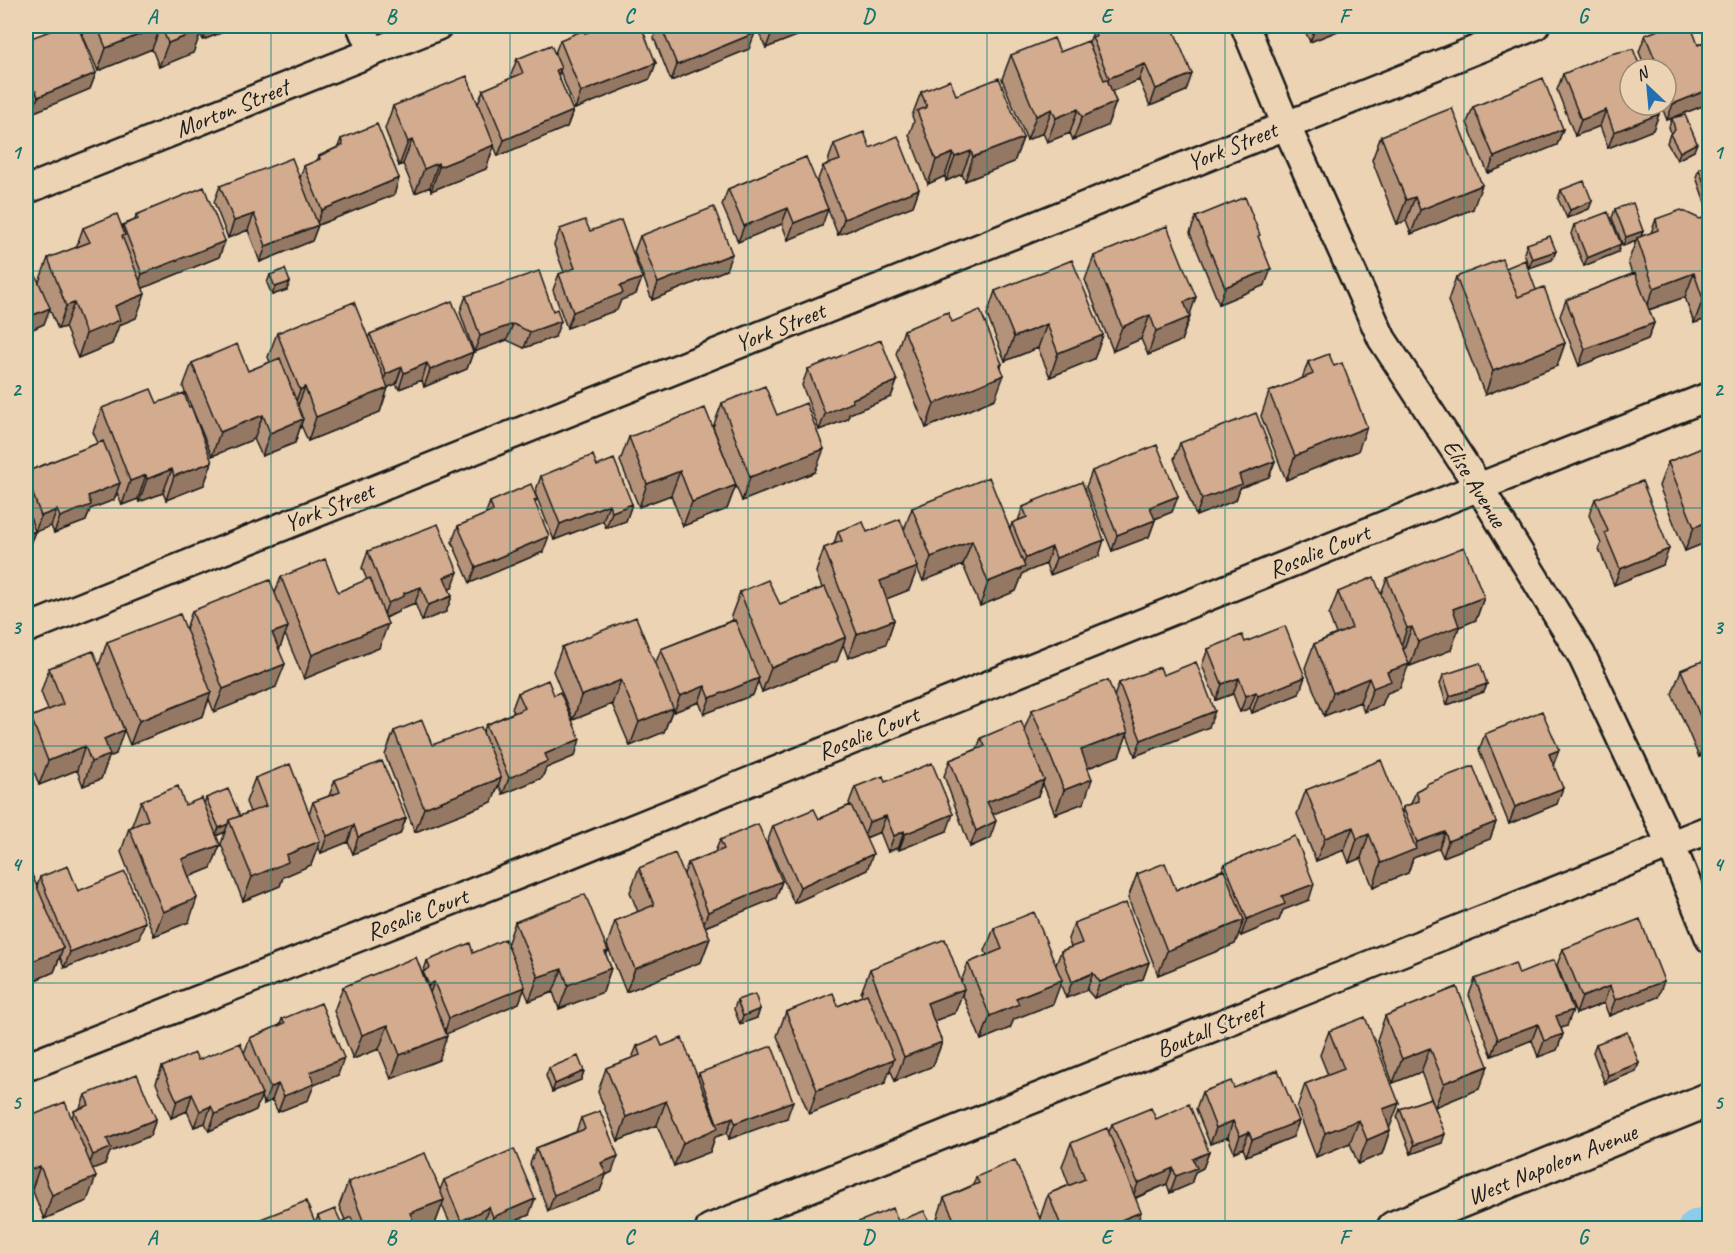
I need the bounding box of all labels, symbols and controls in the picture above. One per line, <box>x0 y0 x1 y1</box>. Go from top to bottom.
text: A <box>147 4 159 29</box>
text: B <box>386 4 398 29</box>
text: C <box>624 4 636 29</box>
text: D <box>862 4 876 29</box>
text: E <box>1101 4 1115 29</box>
text: F <box>1339 4 1353 29</box>
text: G <box>1578 4 1591 29</box>
north arrow <box>1618 57 1678 117</box>
text: N <box>1633 62 1653 86</box>
street label: Morton Street <box>171 71 296 144</box>
street label: York Street <box>1183 114 1283 178</box>
text: 1 <box>12 140 23 165</box>
text: 1 <box>1714 140 1725 165</box>
street label: York Street <box>731 295 831 359</box>
text: 2 <box>12 377 23 402</box>
text: 2 <box>1714 377 1725 402</box>
street label: Elise Avenue <box>1436 433 1515 534</box>
street label: York Street <box>280 475 380 539</box>
street label: Rosalie Court <box>1264 516 1376 585</box>
text: 3 <box>12 615 23 640</box>
text: 3 <box>1714 615 1725 640</box>
street label: Rosalie Court <box>813 698 925 767</box>
text: 4 <box>12 852 24 877</box>
text: 4 <box>1714 852 1726 877</box>
street label: Rosalie Court <box>362 880 474 947</box>
street label: Boutall Street <box>1152 993 1271 1064</box>
text: 5 <box>12 1090 23 1115</box>
text: 5 <box>1714 1090 1725 1115</box>
street label: West Napoleon Avenue <box>1463 1116 1643 1212</box>
text: A <box>147 1225 159 1250</box>
text: B <box>386 1225 398 1250</box>
text: C <box>624 1225 636 1250</box>
text: D <box>862 1225 876 1250</box>
text: E <box>1101 1225 1115 1250</box>
text: F <box>1339 1225 1353 1250</box>
text: G <box>1578 1225 1591 1250</box>

